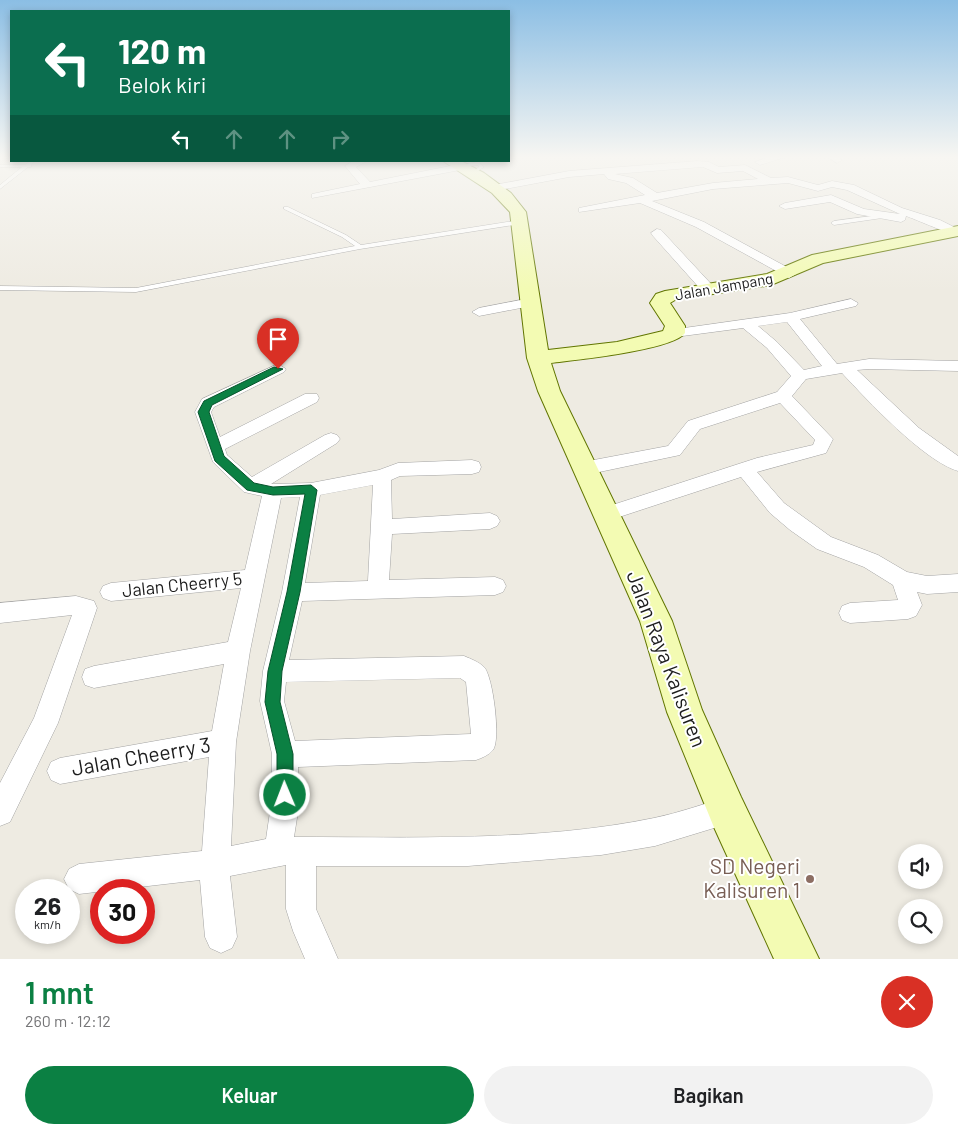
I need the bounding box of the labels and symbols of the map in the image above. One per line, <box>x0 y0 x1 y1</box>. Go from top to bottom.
street label: Jalan Jampang <box>673 269 774 304</box>
pin <box>257 318 299 369</box>
street label: Jalan Cheerry 5 <box>121 567 243 601</box>
street label: Jalan Raya Kalisuren <box>622 567 713 750</box>
street label: Jalan Cheerry 3 <box>69 731 212 780</box>
position arrow <box>258 768 310 820</box>
place label: SD Negeri Kalisuren 1 <box>703 853 800 902</box>
marker: SD Negeri Kalisuren 1 <box>804 873 816 885</box>
speed limit sign: 30 <box>90 879 155 944</box>

